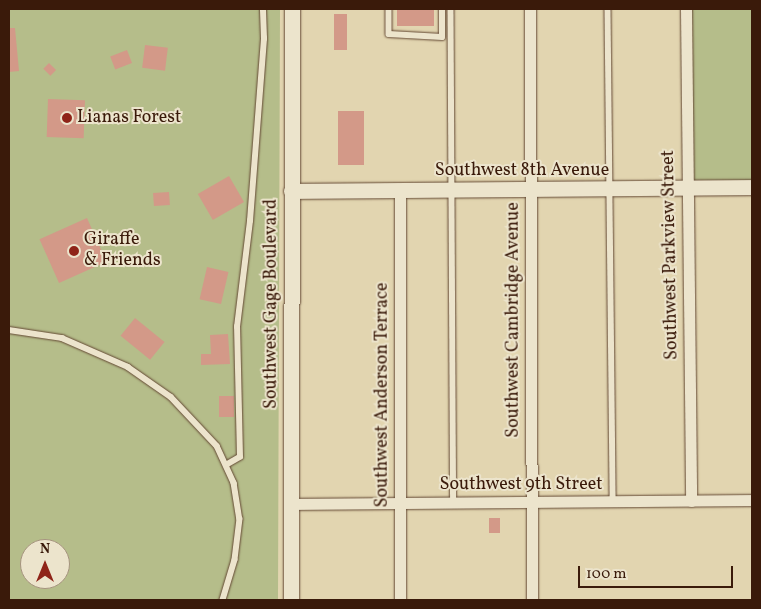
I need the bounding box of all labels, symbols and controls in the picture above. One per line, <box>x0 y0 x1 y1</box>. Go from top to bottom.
place label: Lianas Forest <box>77 107 181 129</box>
marker: Lianas Forest <box>61 112 73 124</box>
street label: Southwest Parkview Street <box>658 150 684 360</box>
street label: Southwest 8th Avenue <box>435 160 609 182</box>
street label: Southwest Gage Boulevard <box>261 199 283 409</box>
street label: Southwest Cambridge Avenue <box>503 202 525 438</box>
place label: Giraffe & Friends <box>84 230 161 272</box>
marker: Giraffe & Friends <box>68 245 80 257</box>
street label: Southwest Anderson Terrace <box>372 282 394 508</box>
street label: Southwest 9th Street <box>439 474 603 496</box>
north arrow <box>20 539 70 589</box>
text: N <box>40 540 50 559</box>
scale bar <box>581 556 736 588</box>
text: 100 m <box>586 564 626 585</box>

